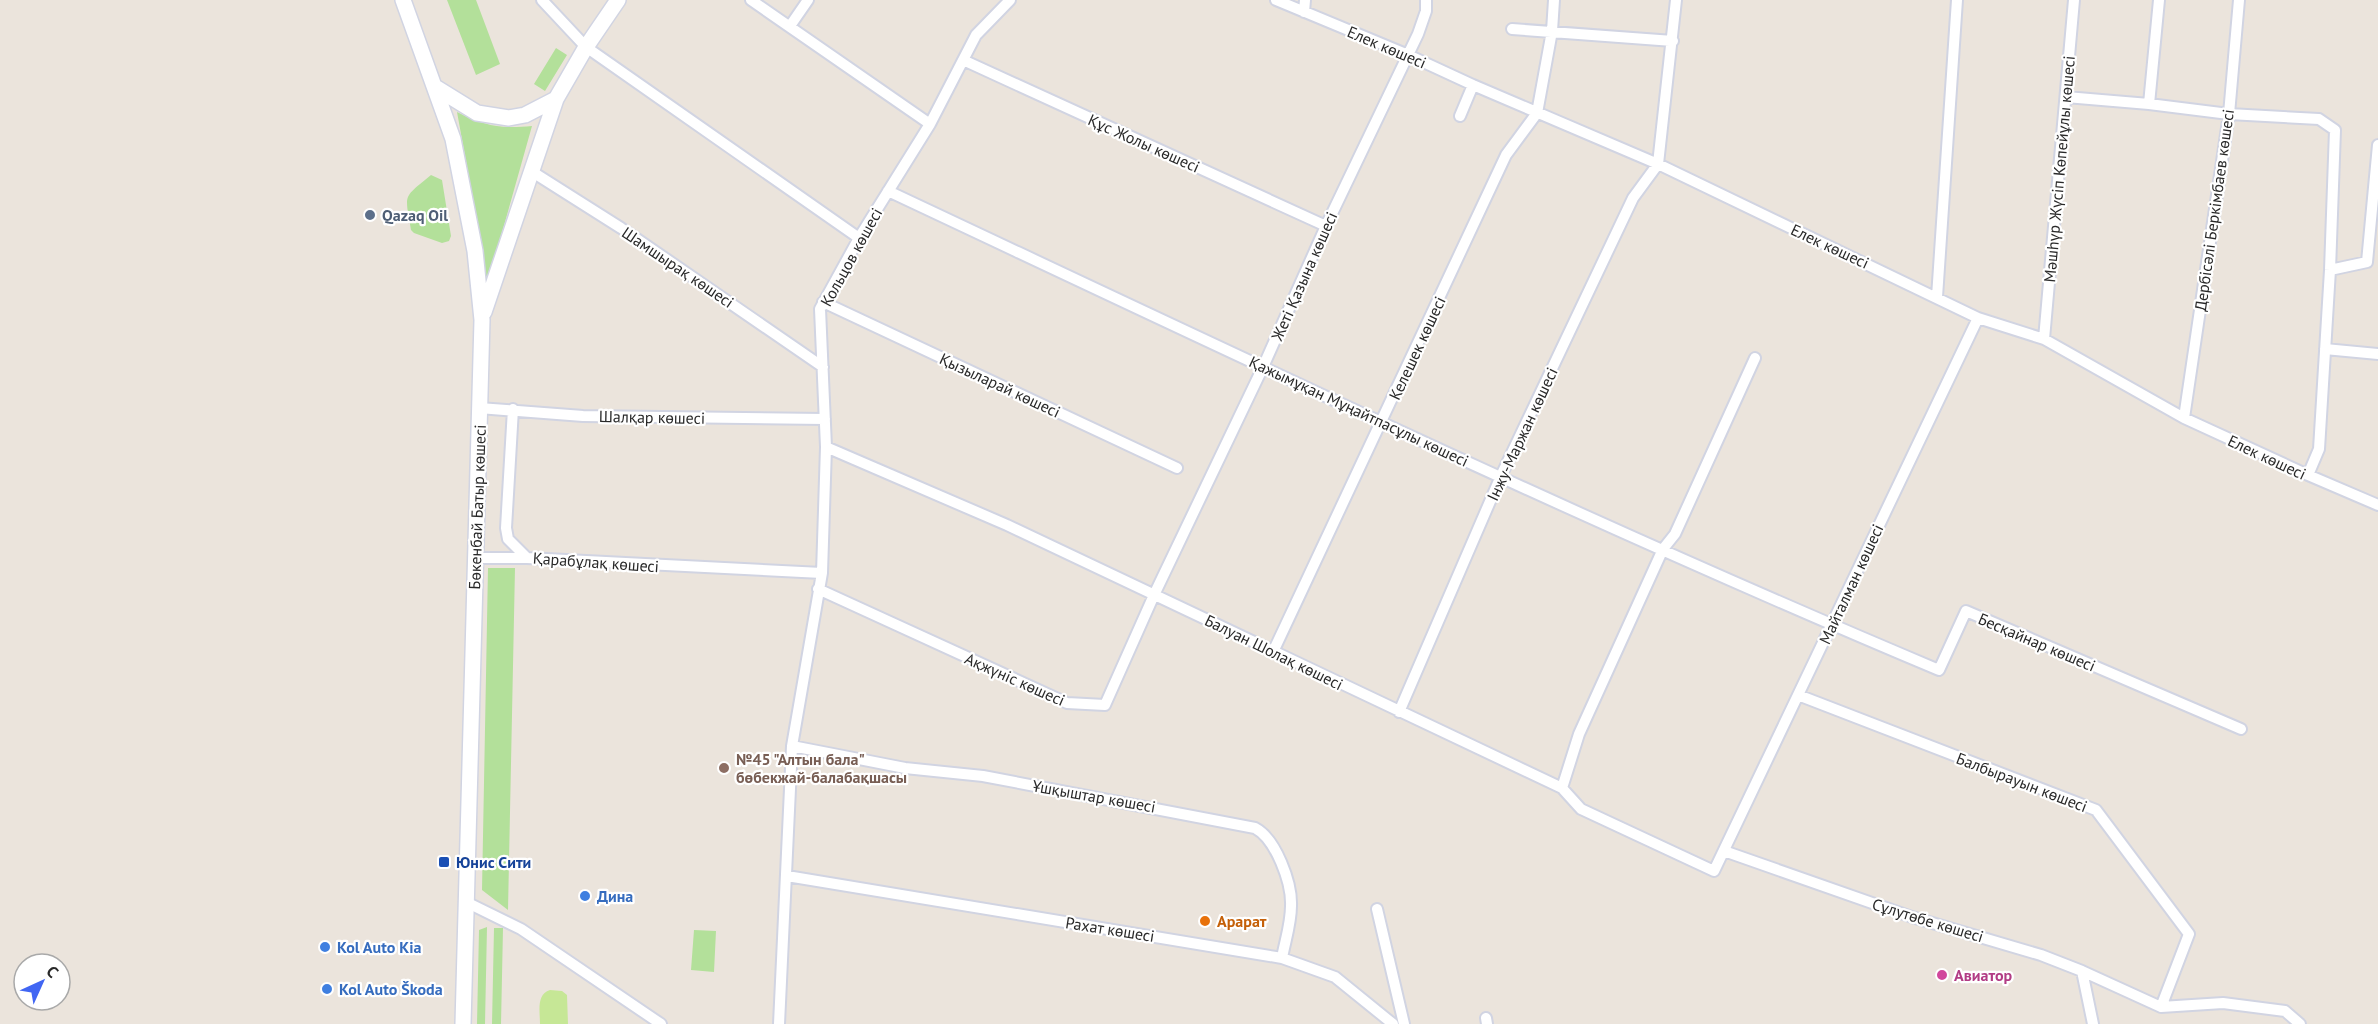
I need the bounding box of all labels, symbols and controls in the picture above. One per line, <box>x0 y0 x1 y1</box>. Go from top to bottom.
street label: Елек көшесі <box>1344 21 1430 73</box>
street label: Мәшһүр Жүсіп Көпейұлы көшесі <box>2039 55 2079 283</box>
street label: Дербісәлі Беркімбаев көшесі <box>2190 108 2238 312</box>
street label: Құс Жолы көшесі <box>1085 109 1203 177</box>
street label: Кольцов көшесі <box>816 204 886 310</box>
place label: Qazaq Oil <box>382 205 448 225</box>
marker: Qazaq Oil <box>363 208 377 222</box>
street label: Жеті Қазына көшесі <box>1266 208 1341 344</box>
street label: Елек көшесі <box>1788 219 1872 273</box>
street label: Шамшырақ көшесі <box>618 222 738 312</box>
street label: Келешек көшесі <box>1384 293 1450 403</box>
street label: Қызыларай көшесі <box>936 348 1064 422</box>
street label: Қажымұқан Мұңайтпасұлы көшесі <box>1246 351 1472 471</box>
street label: Інжу-Маржан көшесі <box>1482 364 1562 504</box>
street label: Шалқар көшесі <box>599 406 705 428</box>
street label: Бөкенбай Батыр көшесі <box>464 424 490 590</box>
street label: Елек көшесі <box>2225 430 2309 484</box>
street label: Майталман көшесі <box>1814 521 1888 647</box>
street label: Қарабұлақ көшесі <box>532 548 660 576</box>
street label: Бесқайнар көшесі <box>1975 608 2099 676</box>
street label: Балуан Шолақ көшесі <box>1202 610 1346 694</box>
street label: Ақжүніс көшесі <box>962 648 1068 710</box>
street label: Балбырауын көшесі <box>1954 748 2090 816</box>
place label: №45 "Алтын бала" бөбекжай-балабақшасы <box>736 749 907 787</box>
marker: №45 "Алтын бала" бөбекжай-балабақшасы <box>717 761 731 775</box>
street label: Ұшқыштар көшесі <box>1031 775 1157 817</box>
place label: Юнис Сити <box>456 852 531 872</box>
marker: Юнис Сити <box>437 855 451 869</box>
place label: Дина <box>597 886 633 906</box>
marker: Дина <box>578 889 592 903</box>
street label: Сұлутөбе көшесі <box>1870 894 1986 946</box>
place label: Арарат <box>1217 911 1267 931</box>
street label: Рахат көшесі <box>1064 912 1156 946</box>
marker: Арарат <box>1198 914 1212 928</box>
place label: Kol Auto Kia <box>337 937 422 957</box>
marker: Kol Auto Kia <box>318 940 332 954</box>
north arrow <box>12 952 72 1012</box>
text: С <box>42 961 63 982</box>
place label: Авиатор <box>1954 965 2013 985</box>
marker: Авиатор <box>1935 968 1949 982</box>
place label: Kol Auto Škoda <box>339 979 443 999</box>
marker: Kol Auto Škoda <box>320 982 334 996</box>

